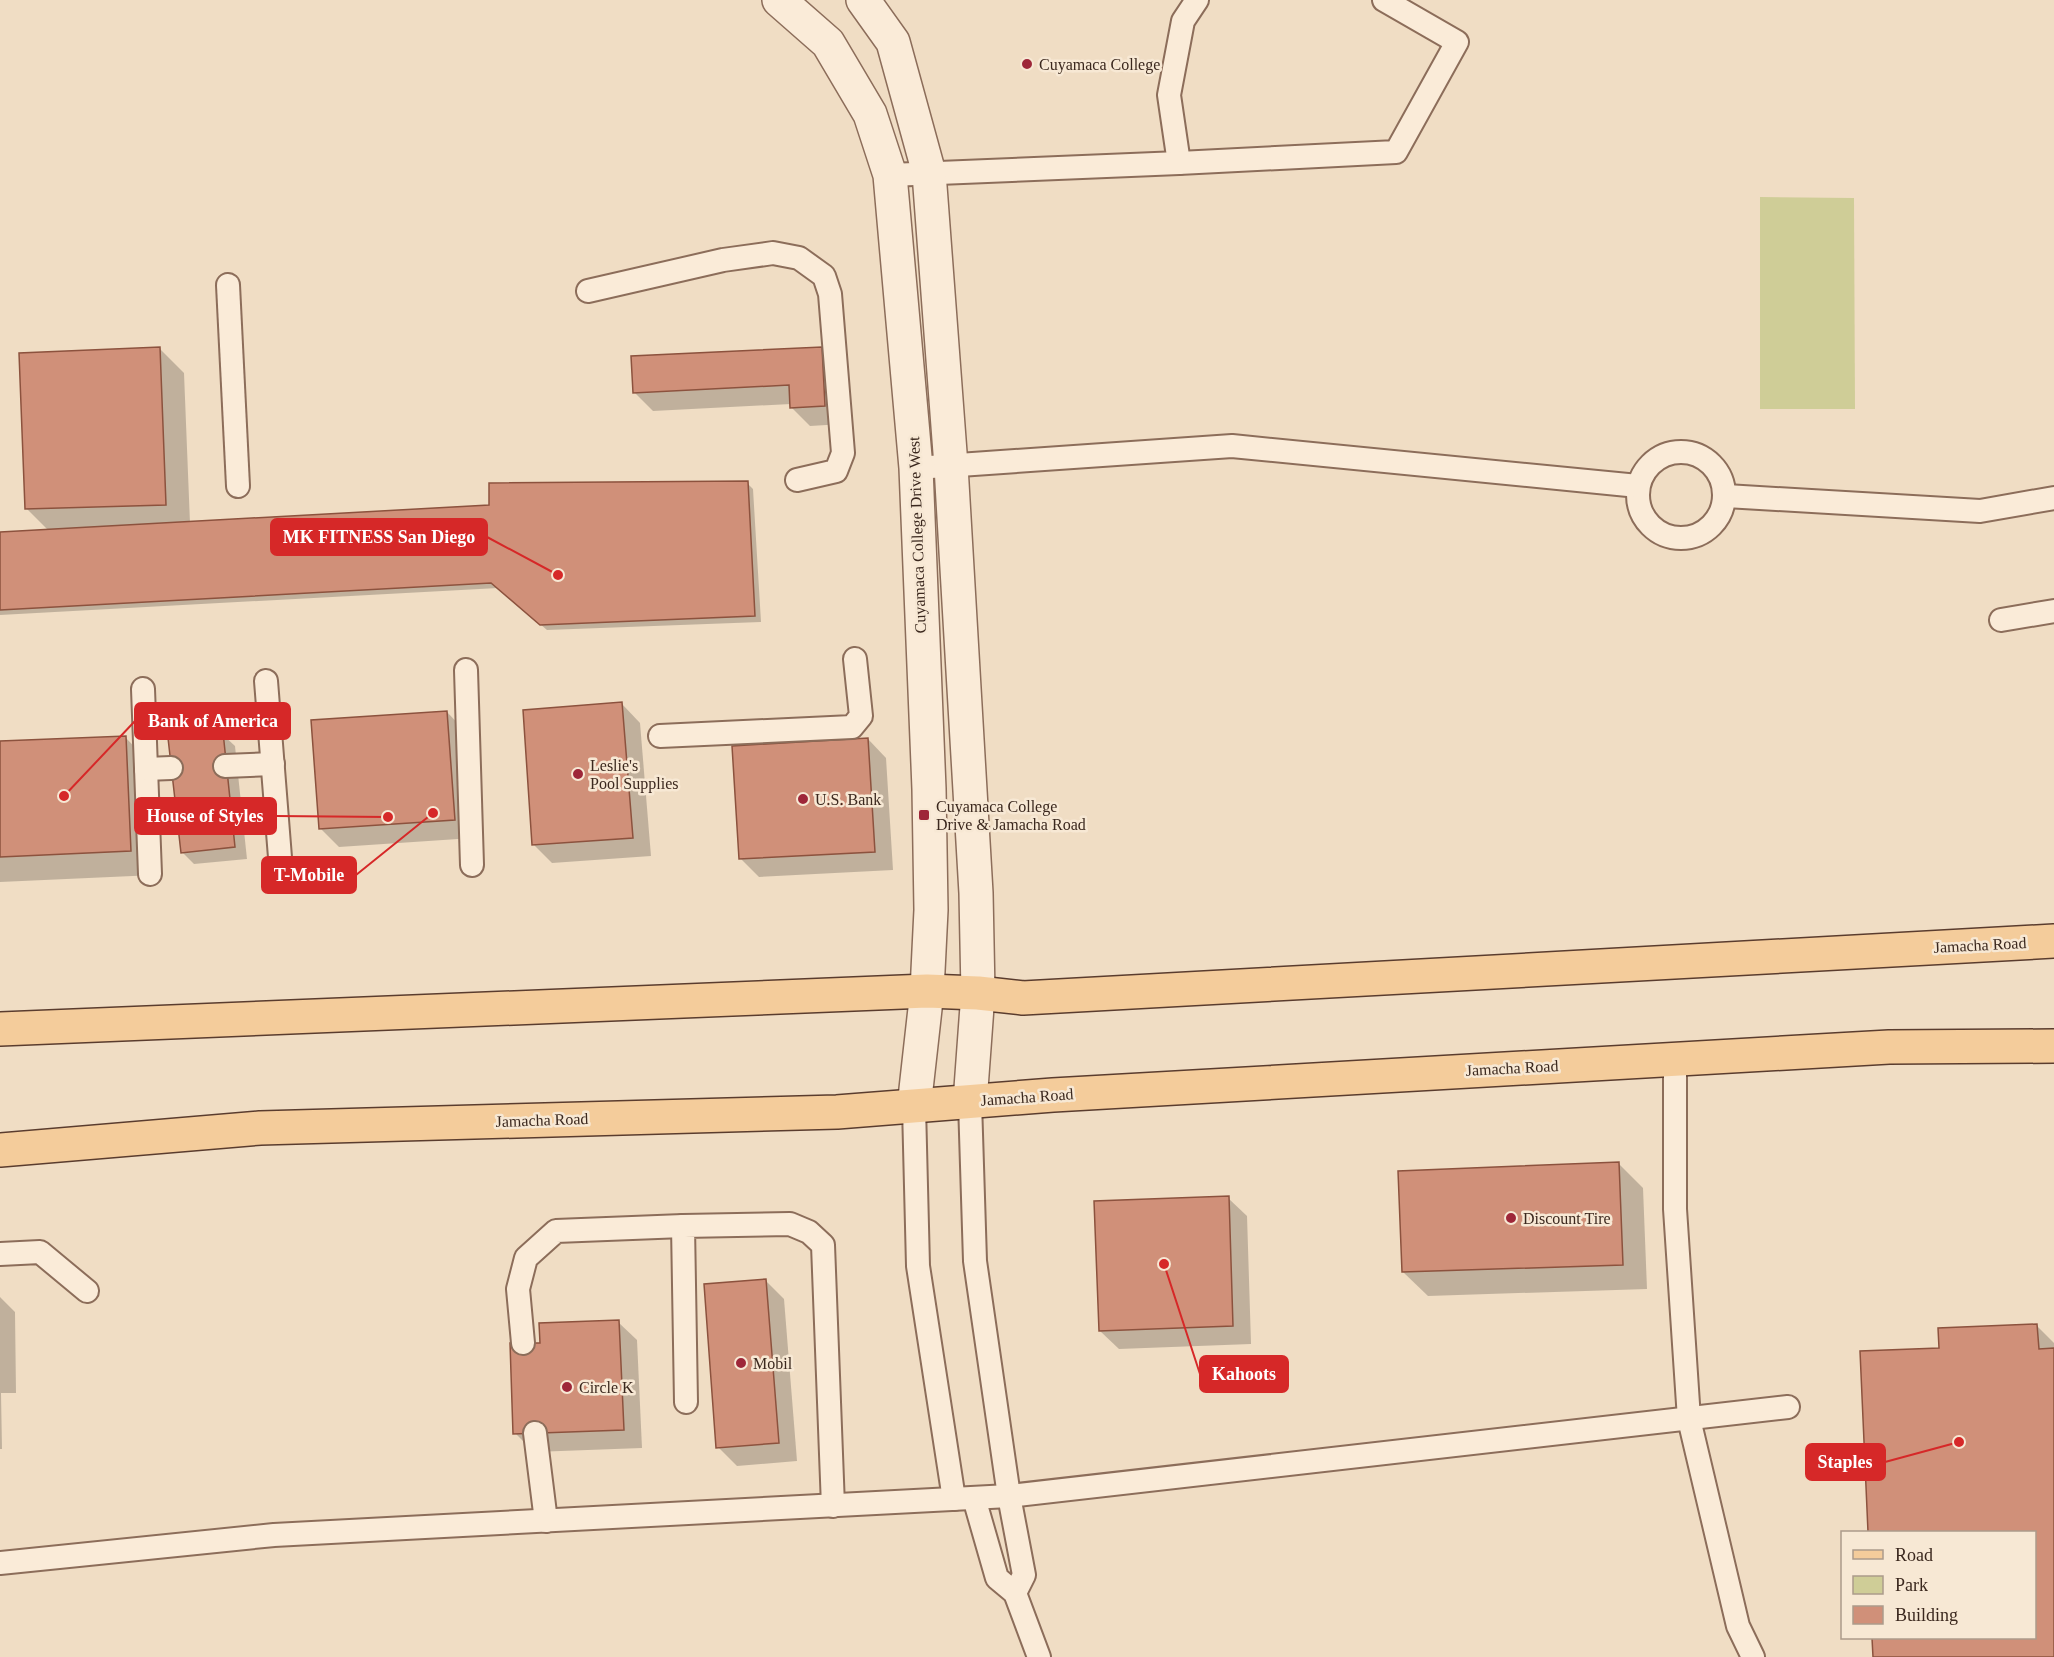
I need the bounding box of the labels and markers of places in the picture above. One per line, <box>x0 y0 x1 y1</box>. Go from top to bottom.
place label: Cuyamaca College <box>1039 56 1160 74</box>
marker: Cuyamaca College <box>1020 57 1034 71</box>
callout: MK FITNESS San Diego <box>271 519 487 555</box>
callout: Bank of America <box>135 703 290 739</box>
place label: Leslie's Pool Supplies <box>590 757 678 793</box>
marker: Leslie's Pool Supplies <box>571 767 585 781</box>
place label: U.S. Bank <box>815 791 881 808</box>
marker: U.S. Bank <box>796 792 810 806</box>
callout: House of Styles <box>135 798 276 834</box>
place label: Cuyamaca College Drive & Jamacha Road <box>936 798 1086 833</box>
marker: Cuyamaca College Drive & Jamacha Road <box>917 808 931 822</box>
callout: T-Mobile <box>262 857 356 893</box>
place label: Discount Tire <box>1523 1210 1611 1227</box>
marker: Discount Tire <box>1504 1211 1518 1225</box>
place label: Mobil <box>753 1355 793 1372</box>
marker: Mobil <box>734 1356 748 1370</box>
callout: Kahoots <box>1200 1356 1288 1392</box>
place label: Circle K <box>579 1379 634 1396</box>
marker: Circle K <box>560 1380 574 1394</box>
callout: Staples <box>1806 1444 1885 1480</box>

